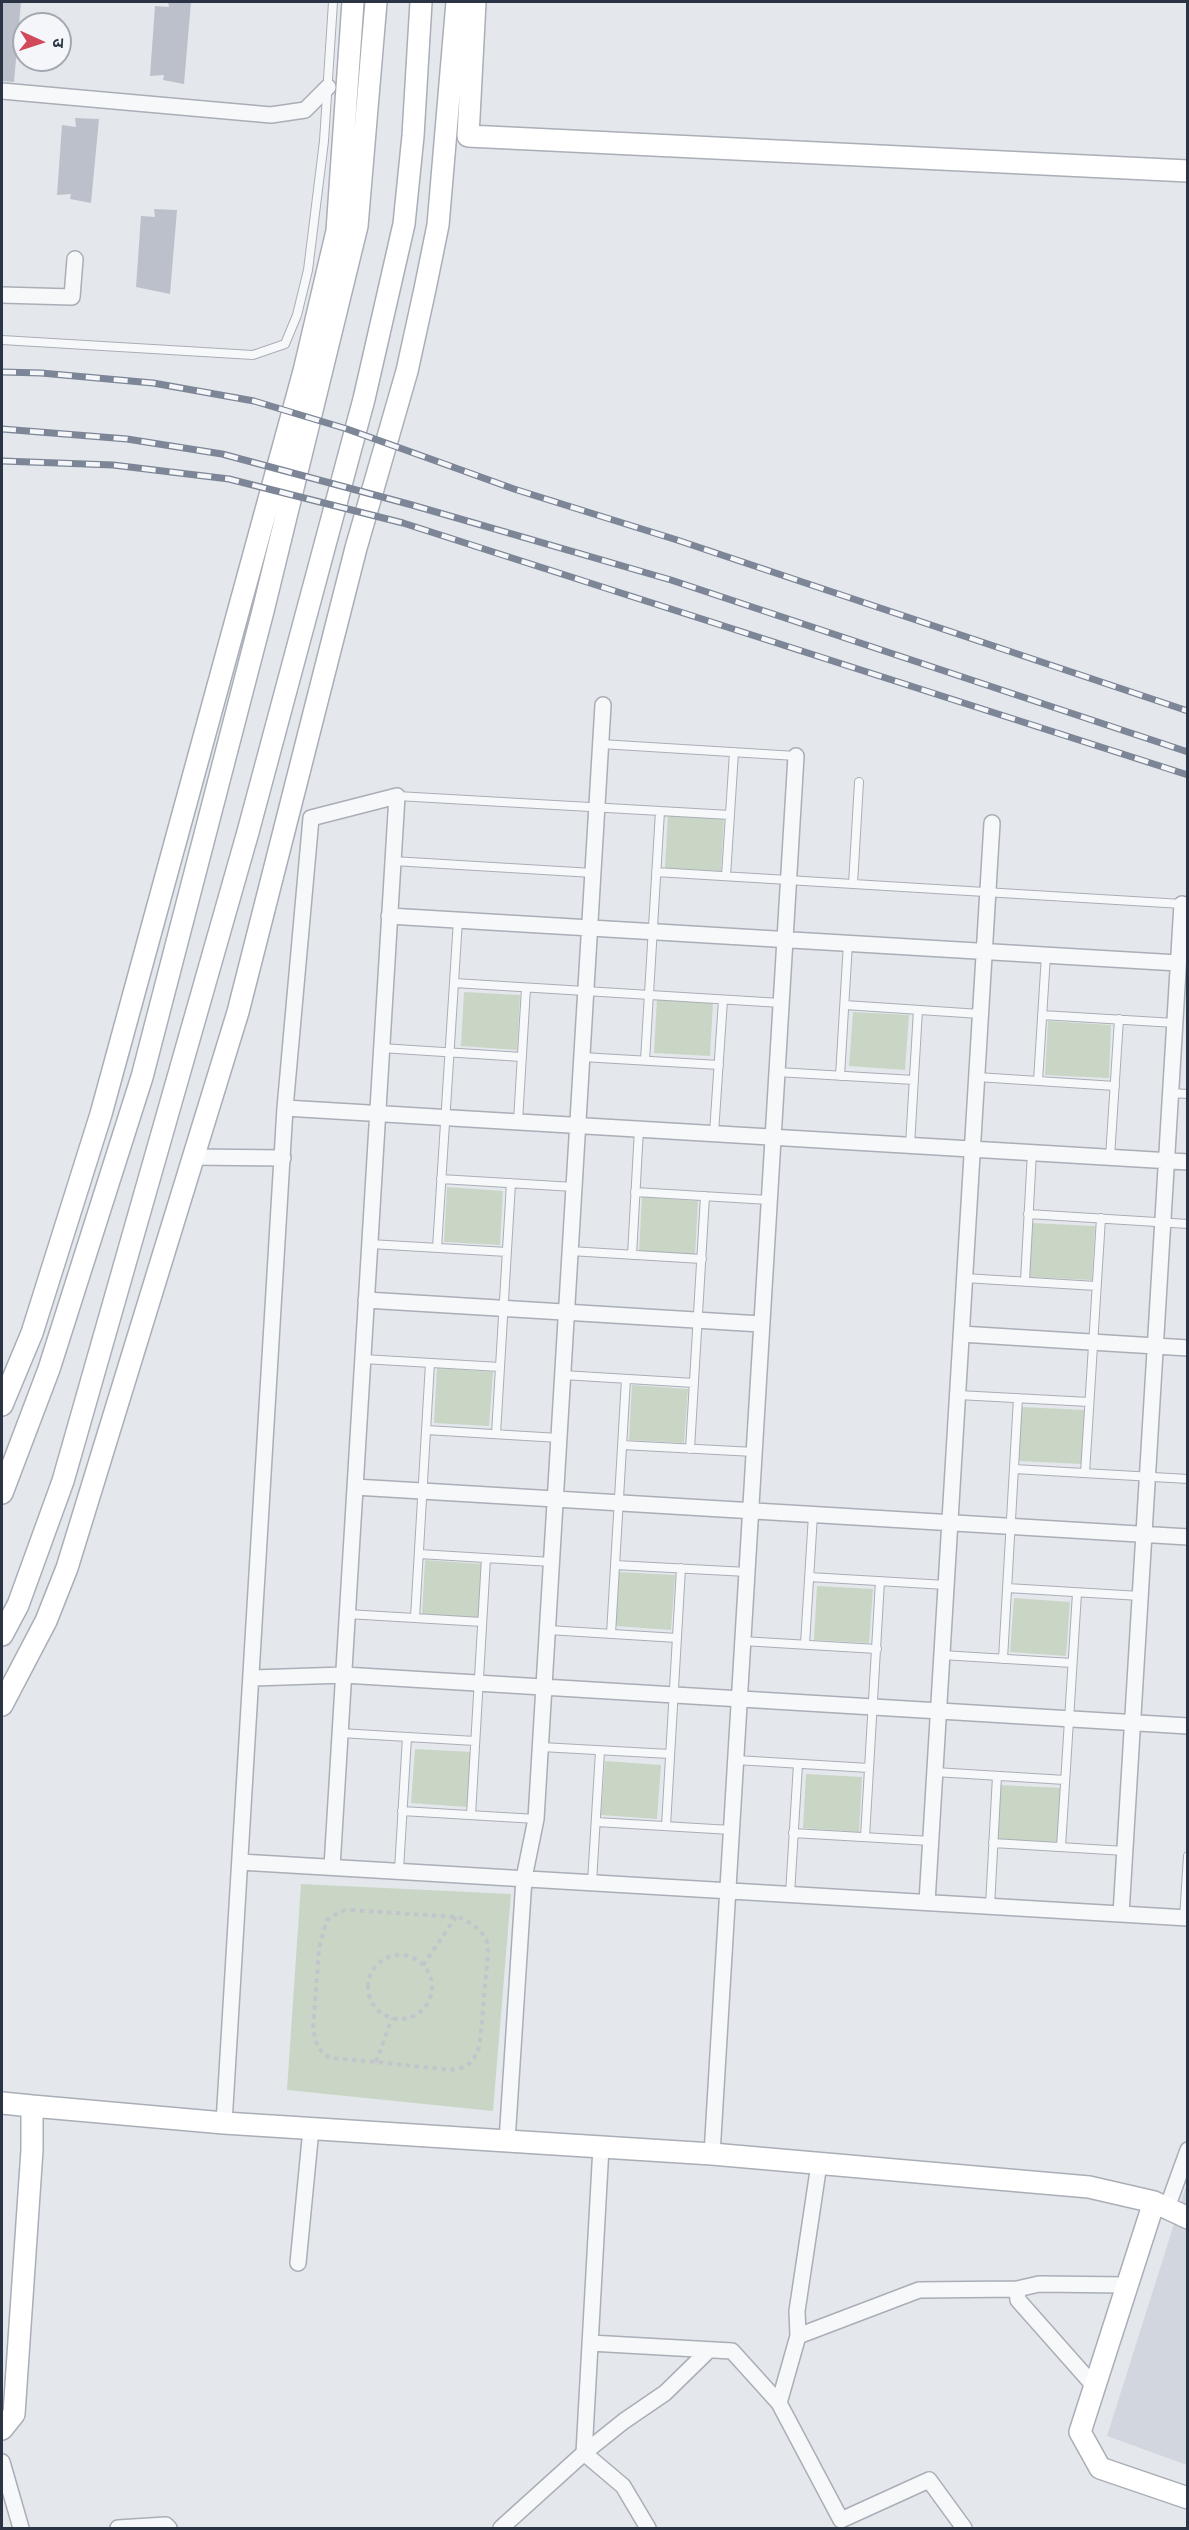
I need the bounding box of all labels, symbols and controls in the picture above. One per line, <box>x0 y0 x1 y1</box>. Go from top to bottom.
north arrow <box>12 12 72 72</box>
text: उ <box>47 38 69 48</box>

